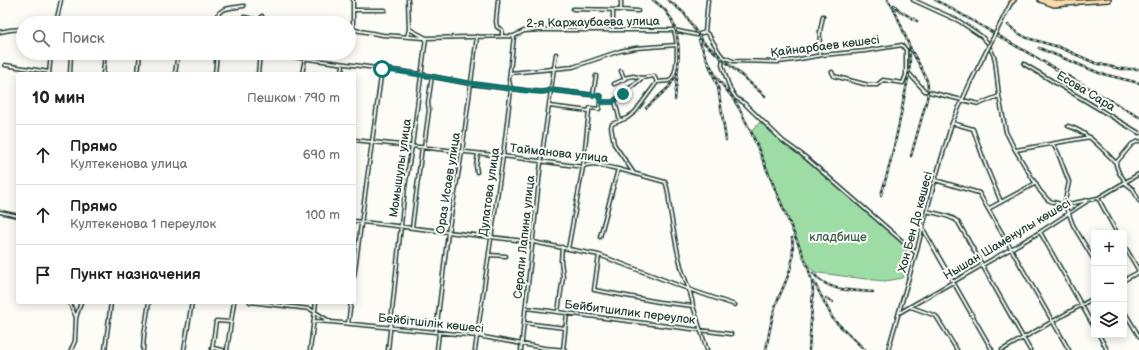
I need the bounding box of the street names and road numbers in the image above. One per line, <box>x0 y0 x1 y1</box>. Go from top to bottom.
street label: 2-я Каржаубаева улица <box>526 14 660 31</box>
street label: Қайнарбаев көшесі <box>770 32 880 61</box>
street label: Есова Сара <box>1054 68 1118 115</box>
street label: Момышулы улица <box>386 118 415 218</box>
street label: Ораз Исаев улица <box>433 131 464 235</box>
street label: Тайманова улица <box>509 141 609 166</box>
street label: Дулатова улица <box>476 147 503 237</box>
street label: Хон Бен До көшесі <box>895 170 936 274</box>
street label: Серали Лапина улица <box>511 175 538 300</box>
street label: Нышан Шаменулы көшесі <box>941 195 1074 283</box>
street label: Бейбитшилик переулок <box>564 297 697 328</box>
street label: Бейбітшілік көшесі <box>377 310 485 337</box>

